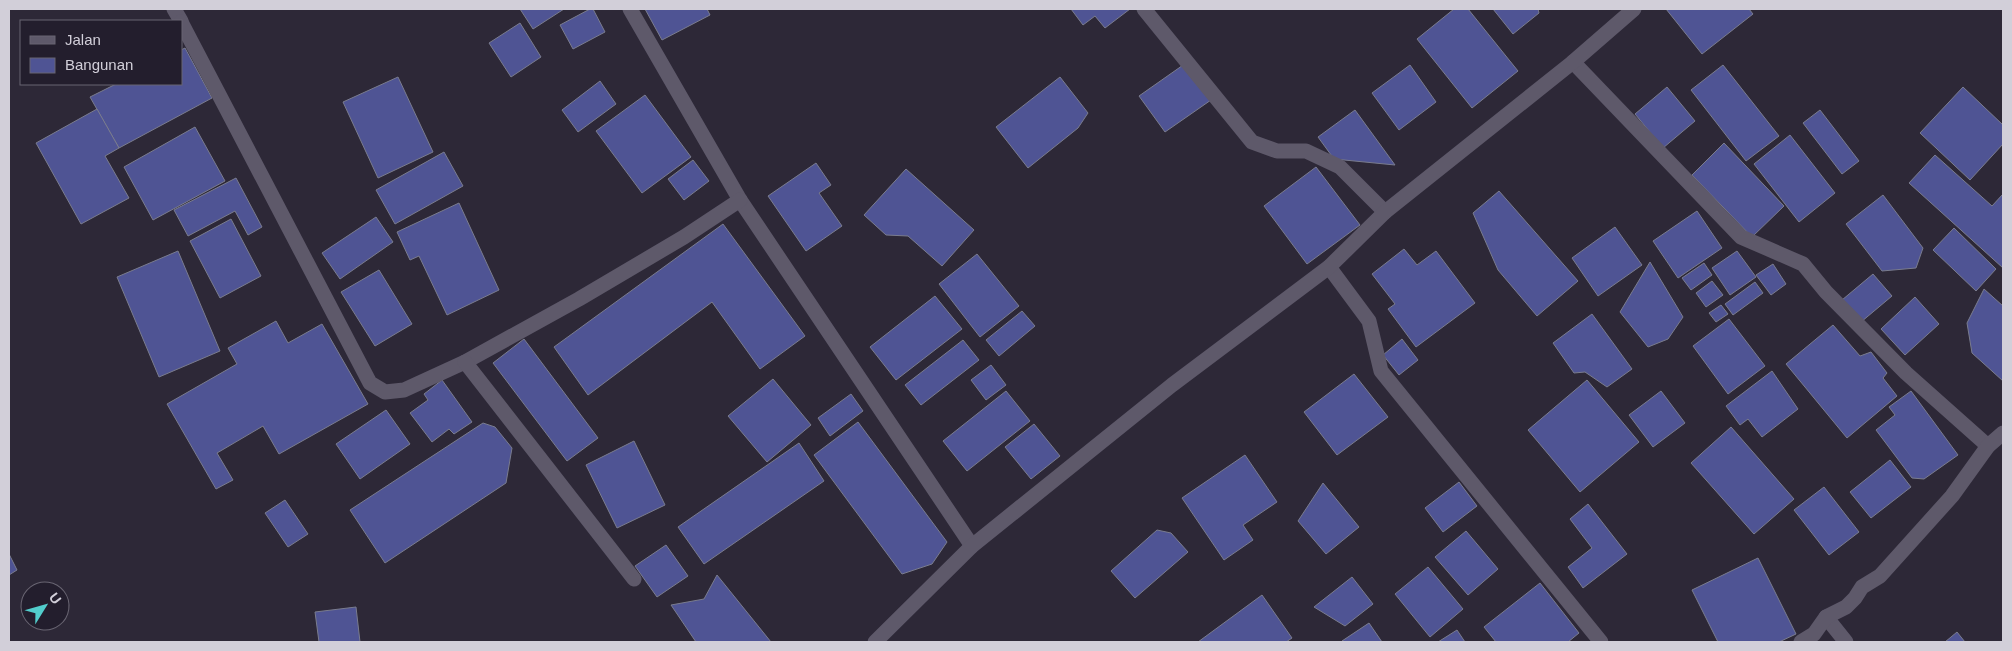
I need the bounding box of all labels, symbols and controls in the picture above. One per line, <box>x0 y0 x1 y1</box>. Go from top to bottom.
legend <box>20 20 182 85</box>
text: Jalan <box>65 31 101 48</box>
text: Bangunan <box>65 56 133 73</box>
north arrow <box>20 581 70 631</box>
text: U <box>46 589 65 607</box>

